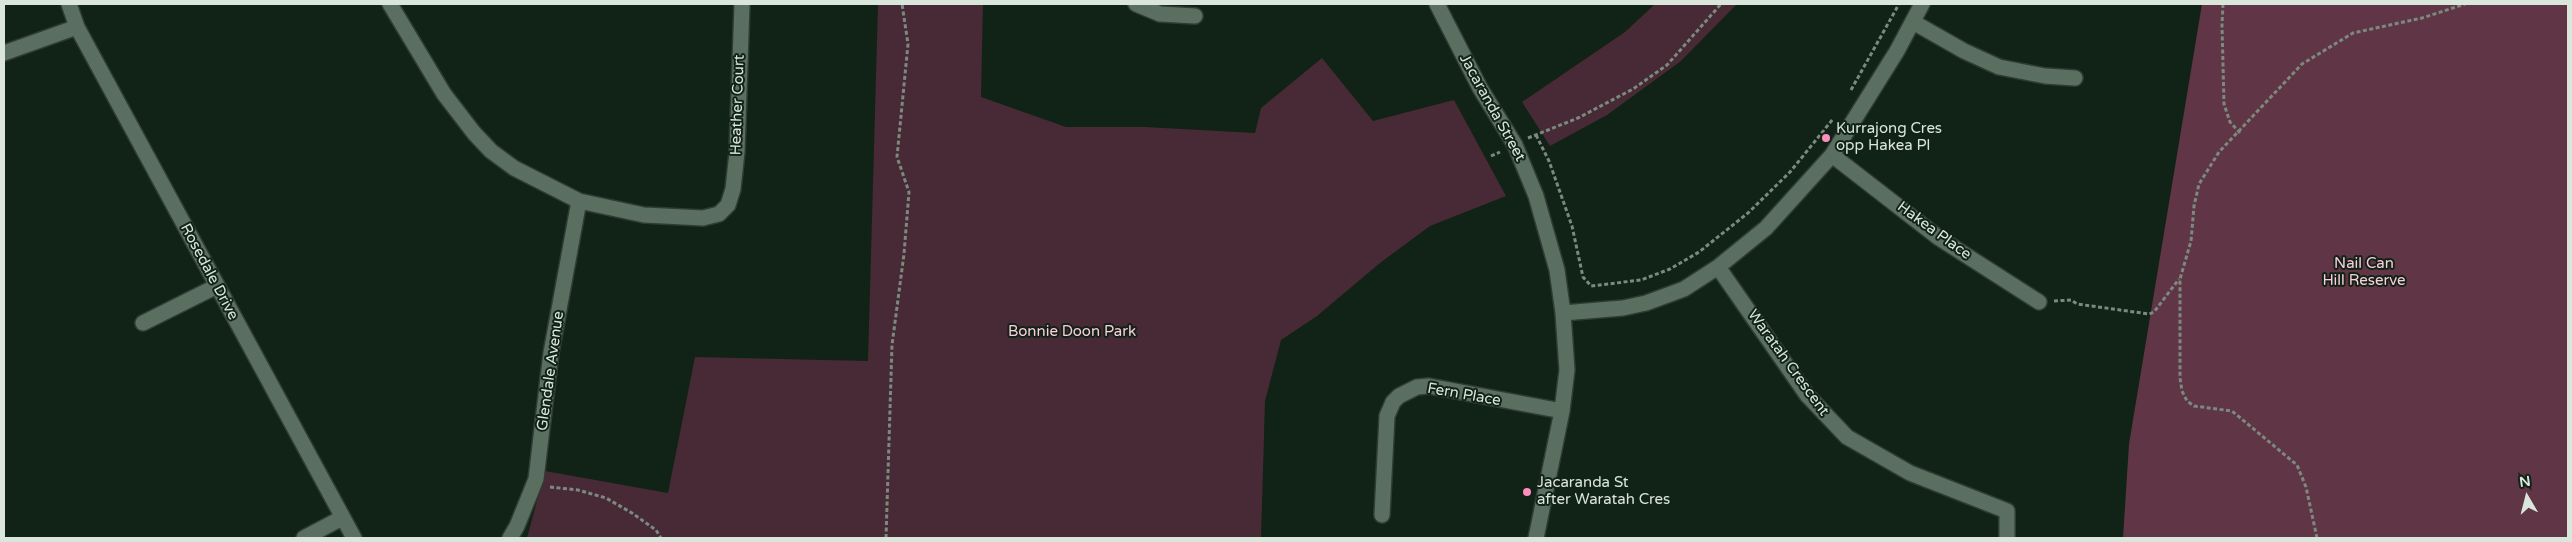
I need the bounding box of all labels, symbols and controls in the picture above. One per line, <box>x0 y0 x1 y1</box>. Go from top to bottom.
street label: Jacaranda Street <box>1455 51 1529 165</box>
street label: Heather Court <box>727 54 749 156</box>
place label: Kurrajong Cres opp Hakea Pl <box>1836 120 1942 155</box>
marker: Kurrajong Cres opp Hakea Pl <box>1820 132 1832 144</box>
street label: Hakea Place <box>1893 198 1975 264</box>
street label: Rosedale Drive <box>176 221 242 323</box>
park label: Nail Can Hill Reserve <box>2322 255 2406 290</box>
street label: Waratah Crescent <box>1743 306 1833 420</box>
street label: Glendale Avenue <box>534 310 568 432</box>
park label: Bonnie Doon Park <box>1008 323 1136 341</box>
street label: Fern Place <box>1426 380 1502 410</box>
north arrow <box>2502 472 2552 522</box>
text: N <box>2518 472 2532 491</box>
place label: Jacaranda St after Waratah Cres <box>1537 474 1670 509</box>
marker: Jacaranda St after Waratah Cres <box>1521 486 1533 498</box>

